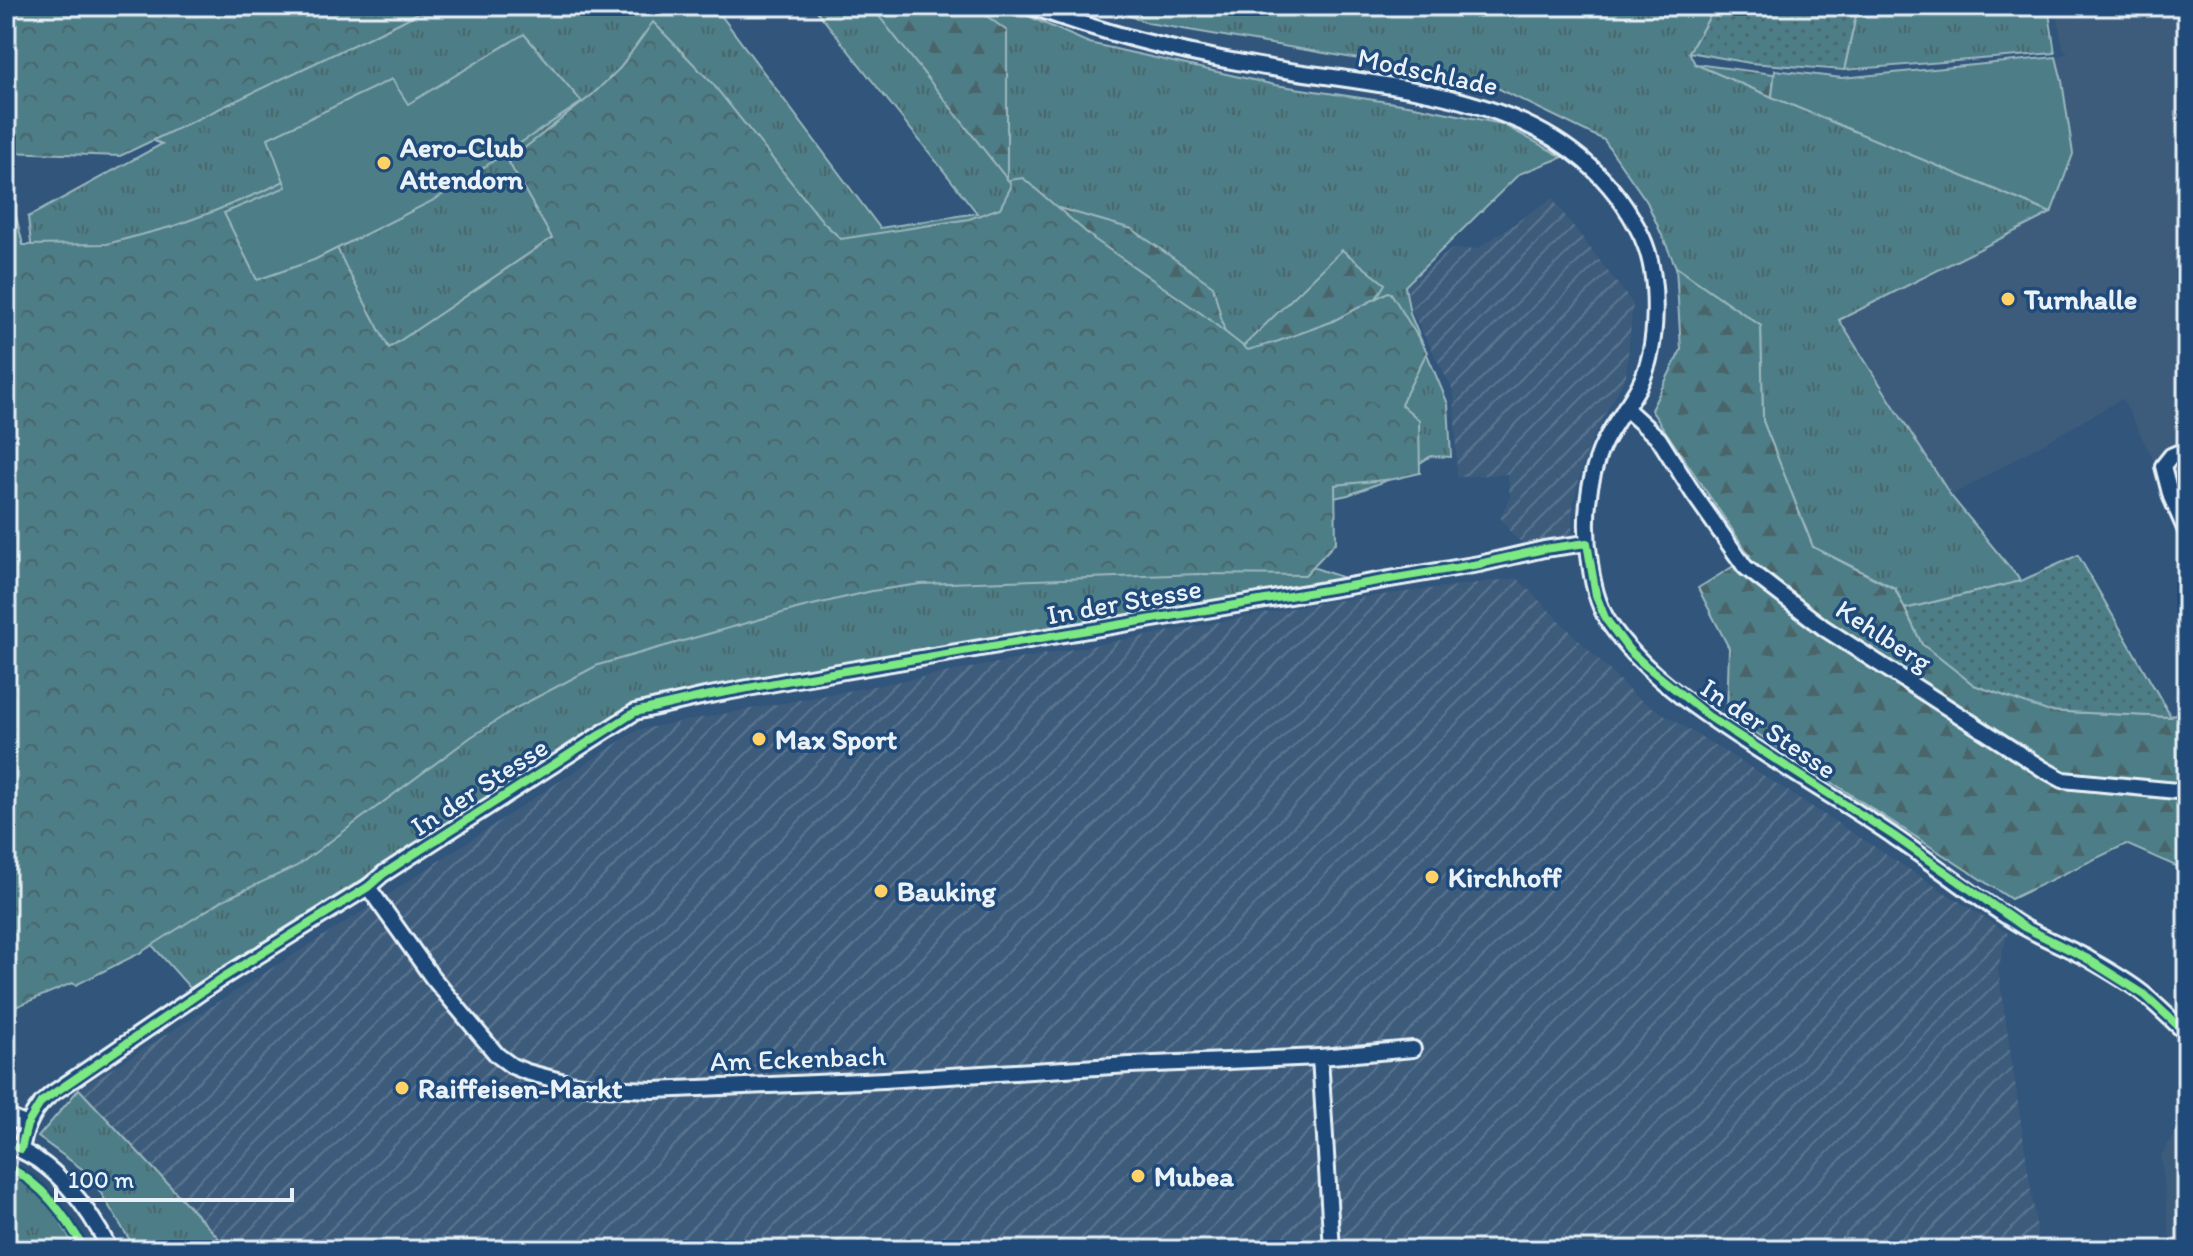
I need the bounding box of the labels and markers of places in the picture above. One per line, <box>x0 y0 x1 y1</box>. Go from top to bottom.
place label: Aero-Club Attendorn <box>399 130 524 196</box>
marker: Aero-Club Attendorn <box>375 154 393 172</box>
place label: Turnhalle <box>2023 282 2137 316</box>
marker: Turnhalle <box>1999 290 2017 308</box>
place label: Max Sport <box>775 722 898 756</box>
marker: Max Sport <box>750 730 768 748</box>
place label: Kirchhoff <box>1448 860 1562 894</box>
marker: Kirchhoff <box>1423 868 1441 886</box>
place label: Bauking <box>897 874 996 908</box>
marker: Bauking <box>872 882 890 900</box>
place label: Raiffeisen-Markt <box>418 1071 623 1105</box>
marker: Raiffeisen-Markt <box>393 1079 411 1097</box>
place label: Mubea <box>1154 1159 1234 1193</box>
marker: Mubea <box>1129 1167 1147 1185</box>

